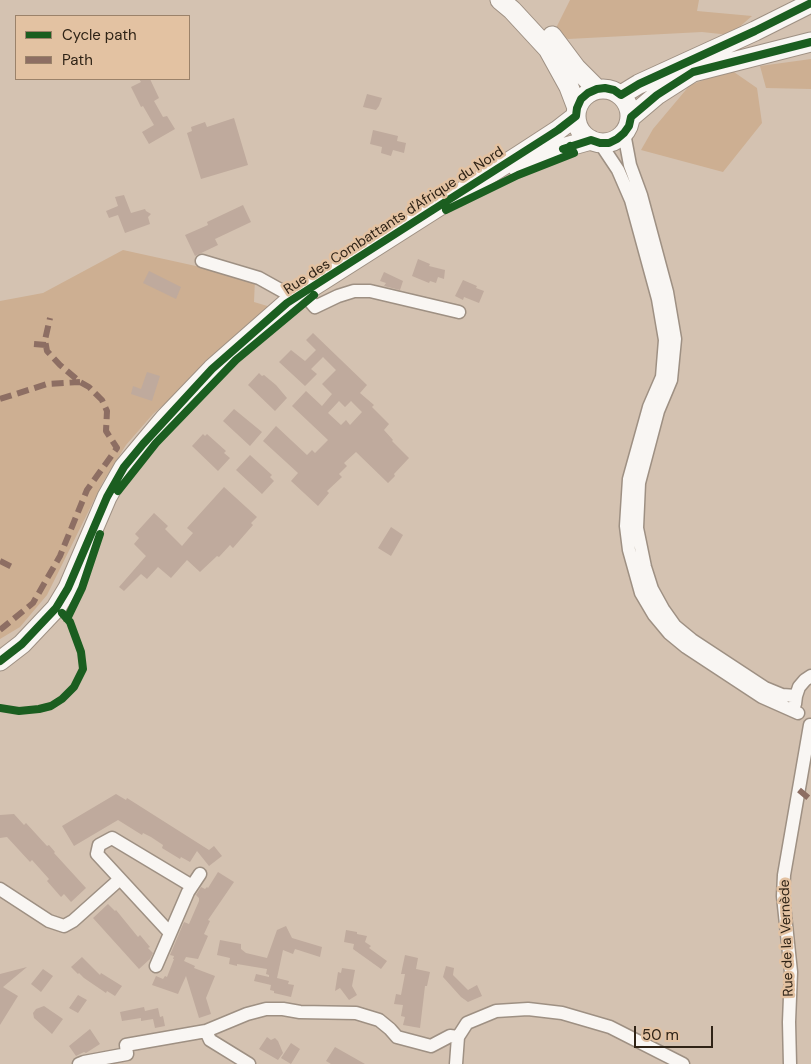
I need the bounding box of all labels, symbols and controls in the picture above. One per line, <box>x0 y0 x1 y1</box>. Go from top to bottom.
legend <box>15 15 190 80</box>
text: Cycle path <box>62 25 137 45</box>
text: Path <box>62 50 93 70</box>
street label: Rue des Combattants d'Afrique du Nord <box>281 144 507 298</box>
street label: Rue de la Vernède <box>777 879 797 997</box>
scale bar <box>636 1016 715 1048</box>
text: 50 m <box>642 1025 679 1045</box>

